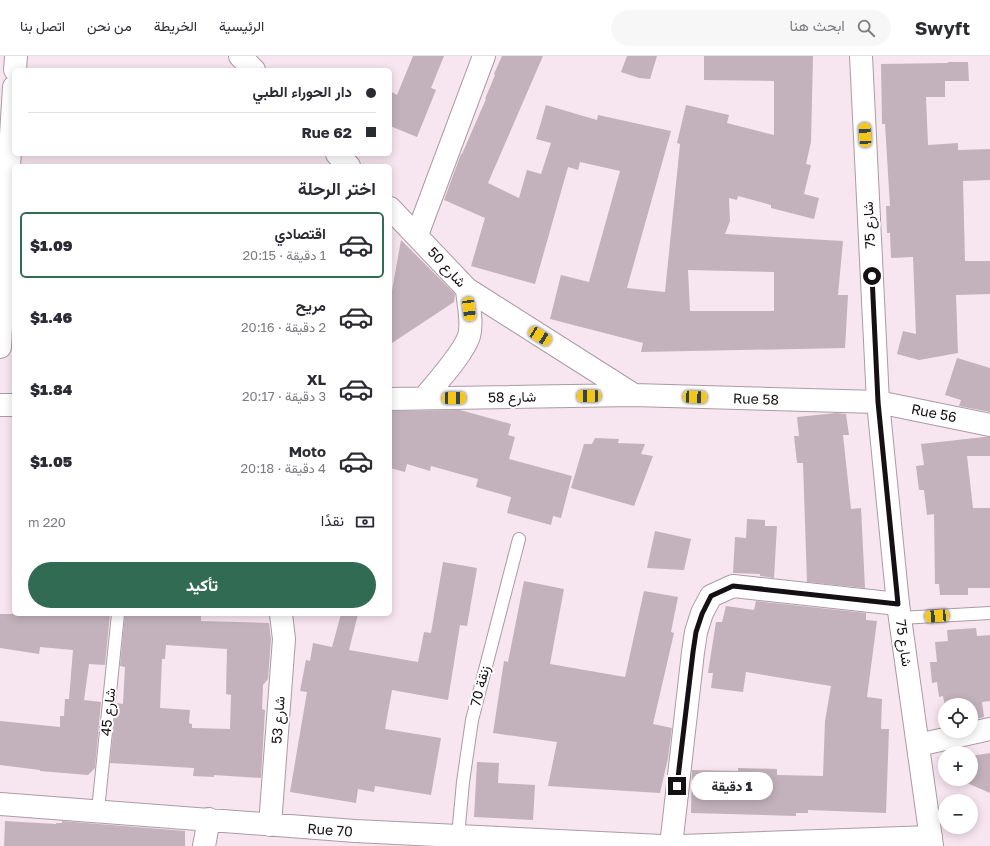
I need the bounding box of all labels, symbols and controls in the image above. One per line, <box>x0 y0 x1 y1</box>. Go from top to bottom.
search box <box>611 10 891 46</box>
text: ابحث هنا <box>790 16 845 34</box>
text: Swyft <box>915 16 970 39</box>
text: اتصل بنا <box>20 17 65 34</box>
text: من نحن <box>87 17 132 34</box>
text: الخريطة <box>154 17 197 34</box>
text: الرئيسية <box>219 17 264 34</box>
icon: search <box>855 17 877 39</box>
text: دار الحوراء الطبي <box>253 82 352 100</box>
text: Rue 62 <box>302 123 352 141</box>
car <box>858 123 872 147</box>
text: اختر الرحلة <box>298 177 376 199</box>
street label: شارع 75 <box>859 201 881 249</box>
text: اقتصادي <box>274 224 326 242</box>
icon: car <box>338 227 374 263</box>
text: $1.09 <box>30 236 73 254</box>
street label: شارع 50 <box>422 243 470 292</box>
text: 1 دقيقة · 20:15 <box>243 247 326 263</box>
route start <box>863 267 881 285</box>
text: مريح <box>296 296 326 314</box>
car <box>462 296 476 322</box>
icon: car <box>338 299 374 335</box>
text: $1.46 <box>30 308 72 326</box>
text: 2 دقيقة · 20:16 <box>241 319 326 335</box>
car <box>527 325 553 347</box>
text: XL <box>307 370 326 388</box>
icon: car <box>338 371 374 407</box>
text: $1.84 <box>30 380 72 398</box>
text: 3 دقيقة · 20:17 <box>242 388 326 404</box>
street label: شارع 58 <box>488 388 536 408</box>
street label: Rue 58 <box>733 389 779 408</box>
car <box>577 390 601 402</box>
car <box>683 391 707 403</box>
car <box>442 392 466 404</box>
street label: Rue 56 <box>910 400 958 425</box>
text: Moto <box>289 442 326 460</box>
icon: car <box>338 443 374 479</box>
text: $1.05 <box>30 452 72 470</box>
text: 4 دقيقة · 20:18 <box>241 460 326 476</box>
text: نقدًا <box>321 511 344 529</box>
icon: cash <box>354 511 376 533</box>
text: 220 m <box>28 514 66 530</box>
button: تأكيد <box>28 562 376 608</box>
car <box>925 609 949 623</box>
street label: شارع 75 <box>890 618 916 668</box>
street label: زنقة 70 <box>466 663 494 708</box>
street label: شارع 45 <box>97 687 121 737</box>
street label: شارع 53 <box>267 695 291 745</box>
map controls <box>938 698 978 834</box>
button: locate <box>938 698 978 738</box>
button: + <box>938 746 978 786</box>
callout: 1 دقيقة <box>691 772 773 800</box>
route end <box>668 777 686 795</box>
text: 1 دقيقة <box>712 778 752 794</box>
button: − <box>938 794 978 834</box>
street label: Rue 70 <box>307 819 353 840</box>

